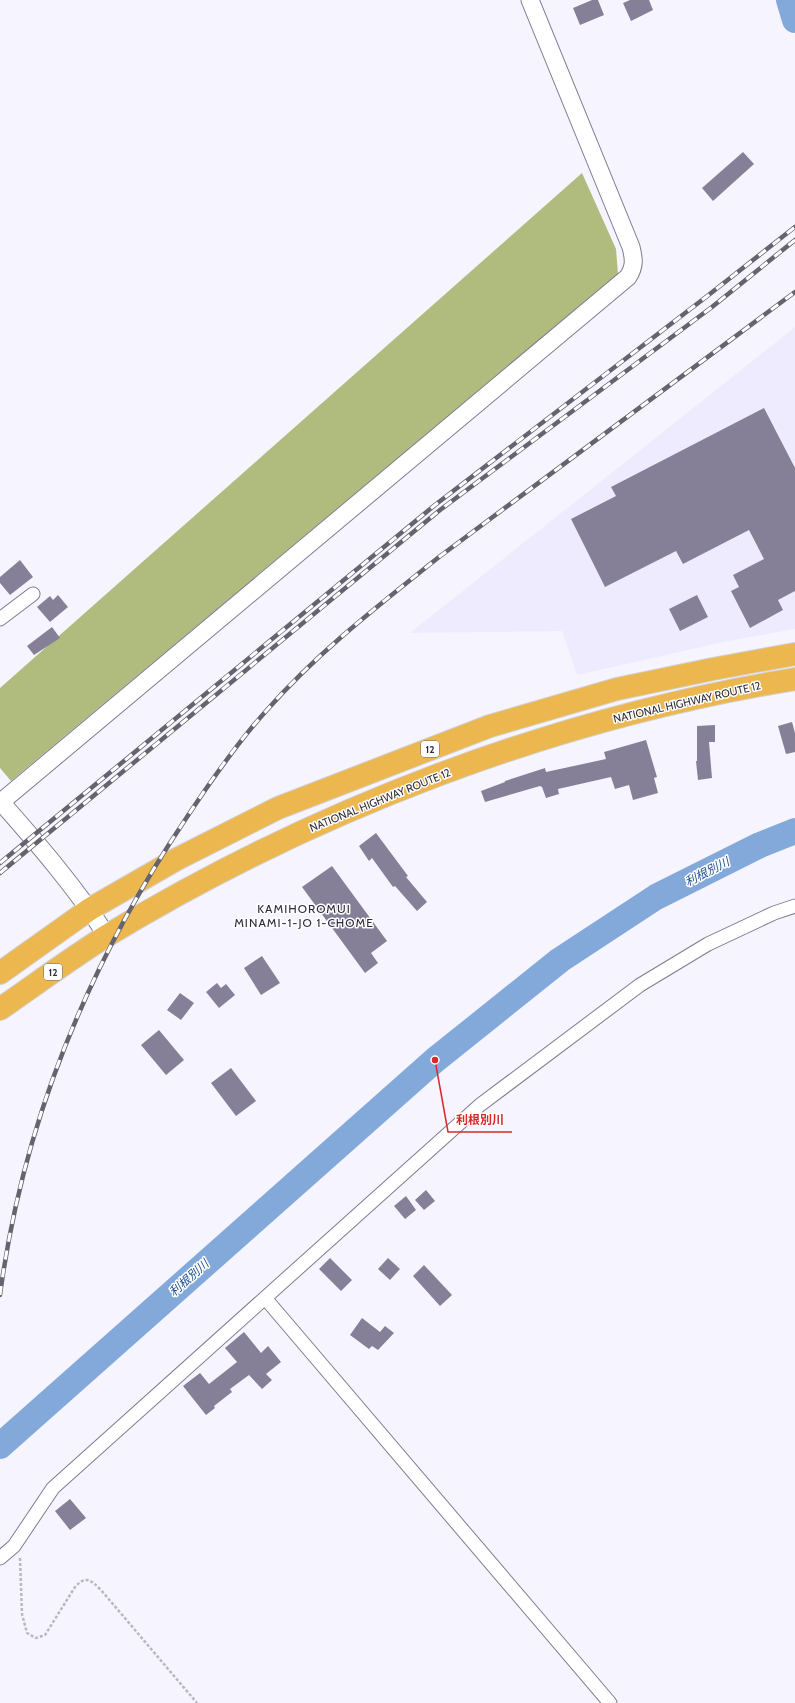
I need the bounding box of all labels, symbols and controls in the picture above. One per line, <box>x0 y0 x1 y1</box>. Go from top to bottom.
street label: NATIONAL HIGHWAY ROUTE 12 <box>612 678 762 726</box>
road number: 12 <box>421 741 439 757</box>
street label: NATIONAL HIGHWAY ROUTE 12 <box>307 765 453 835</box>
water label: 利根別川 <box>682 853 733 889</box>
district label: KAMIHOROMUI MINAMI-1-JO 1-CHOME <box>234 901 374 930</box>
road number: 12 <box>44 964 62 980</box>
callout: 利根別川 <box>448 1108 512 1132</box>
text: 利根別川 <box>456 1112 504 1127</box>
water label: 利根別川 <box>166 1255 213 1299</box>

